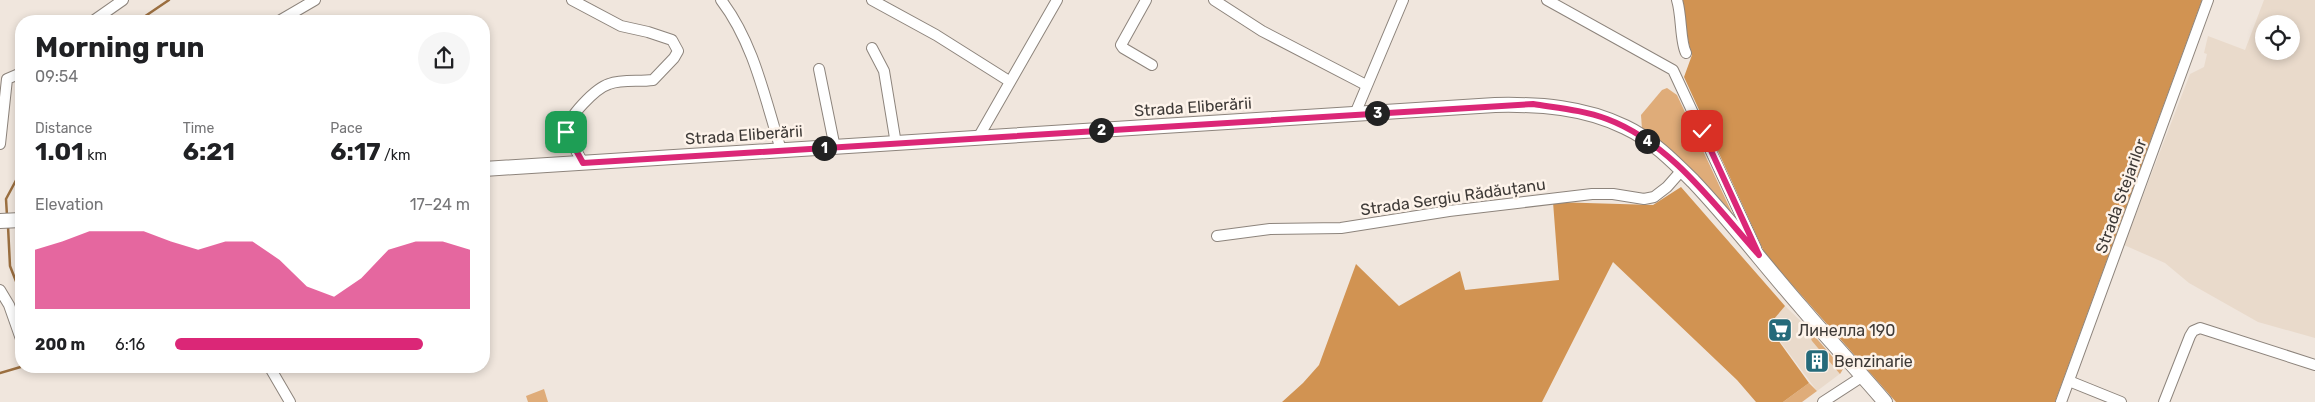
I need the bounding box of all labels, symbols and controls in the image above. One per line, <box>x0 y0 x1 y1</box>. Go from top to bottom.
map controls <box>2255 15 2300 60</box>
button: locate <box>2255 15 2300 60</box>
text: Morning run <box>35 31 204 64</box>
button: share <box>418 32 470 84</box>
text: 09:54 <box>35 67 78 86</box>
street label: Strada Eliberării <box>1134 93 1252 121</box>
pin: 3 <box>1364 100 1390 126</box>
text: 3 <box>1373 105 1382 122</box>
pin <box>1681 110 1723 152</box>
pin <box>545 111 587 153</box>
icon: check <box>1688 117 1716 145</box>
icon: arrive <box>552 118 580 146</box>
pin: 2 <box>1088 118 1114 142</box>
text: Distance <box>35 120 92 137</box>
text: Time <box>183 120 214 137</box>
text: Pace <box>330 120 362 137</box>
street label: Strada Eliberării <box>685 121 803 149</box>
text: 2 <box>1097 122 1106 139</box>
pin: 4 <box>1634 128 1660 154</box>
text: 4 <box>1643 133 1652 150</box>
pin: 1 <box>812 136 836 160</box>
street label: Strada Stejarilor <box>2091 136 2151 256</box>
text: 1.01 <box>35 137 84 166</box>
text: 6:21 <box>183 137 235 166</box>
text: 6:17 <box>330 137 381 166</box>
text: 1 <box>821 140 828 157</box>
text: km <box>84 147 107 164</box>
text: /km <box>381 147 411 164</box>
street label: Strada Sergiu Rădăuțanu <box>1359 175 1547 219</box>
text: Elevation <box>35 195 104 214</box>
text: 17–24 m <box>410 195 470 214</box>
supermarket icon: Линелла 190 <box>1767 317 1793 343</box>
place label: Линелла 190 <box>1798 321 1895 340</box>
text: 200 m <box>35 335 85 354</box>
text: 6:16 <box>115 335 145 354</box>
building icon: Benzinarie <box>1804 348 1830 374</box>
place label: Benzinarie <box>1834 352 1913 371</box>

